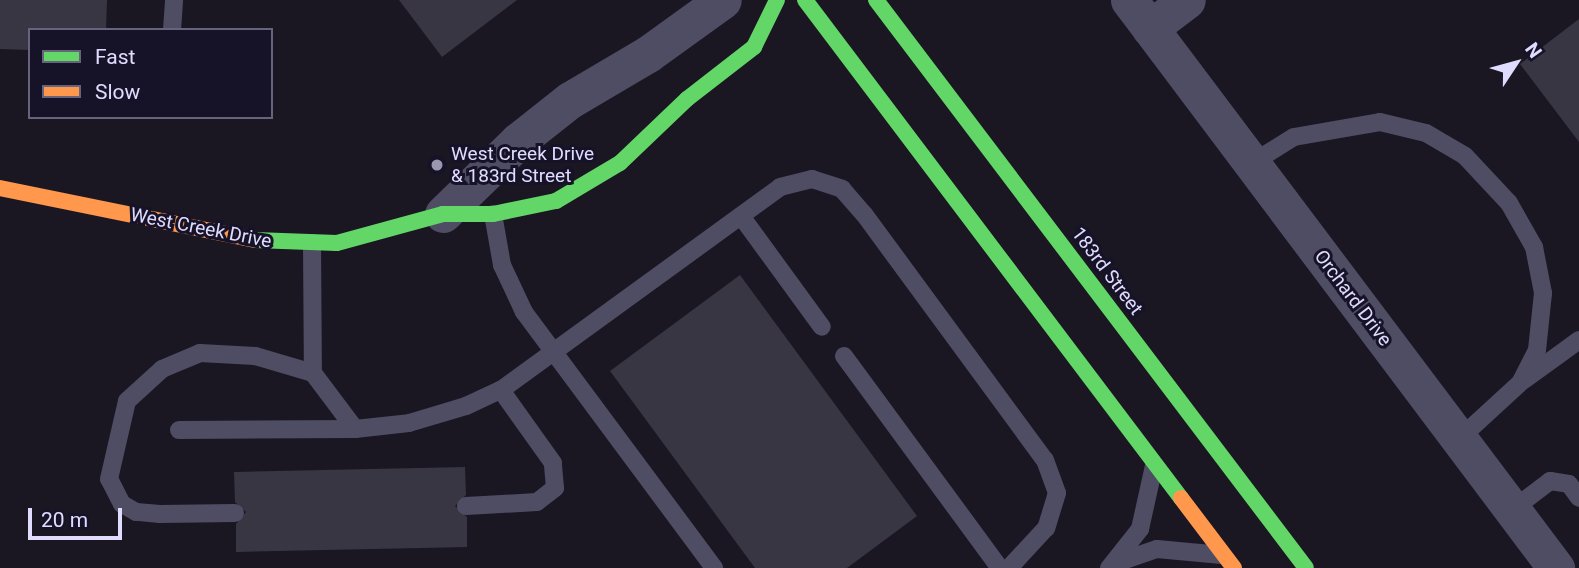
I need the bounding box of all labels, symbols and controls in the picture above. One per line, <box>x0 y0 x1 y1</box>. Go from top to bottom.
legend <box>28 28 273 119</box>
north arrow <box>1481 28 1551 98</box>
text: N <box>1520 38 1547 63</box>
text: Fast <box>95 45 135 69</box>
text: Slow <box>95 80 140 104</box>
place label: West Creek Drive & 183rd Street <box>451 143 594 187</box>
marker: West Creek Drive & 183rd Street <box>429 157 445 173</box>
street label: West Creek Drive <box>129 203 273 253</box>
street label: 183rd Street <box>1067 223 1147 319</box>
street label: Orchard Drive <box>1309 245 1397 351</box>
scale bar <box>32 494 126 538</box>
text: 20 m <box>41 508 88 532</box>

